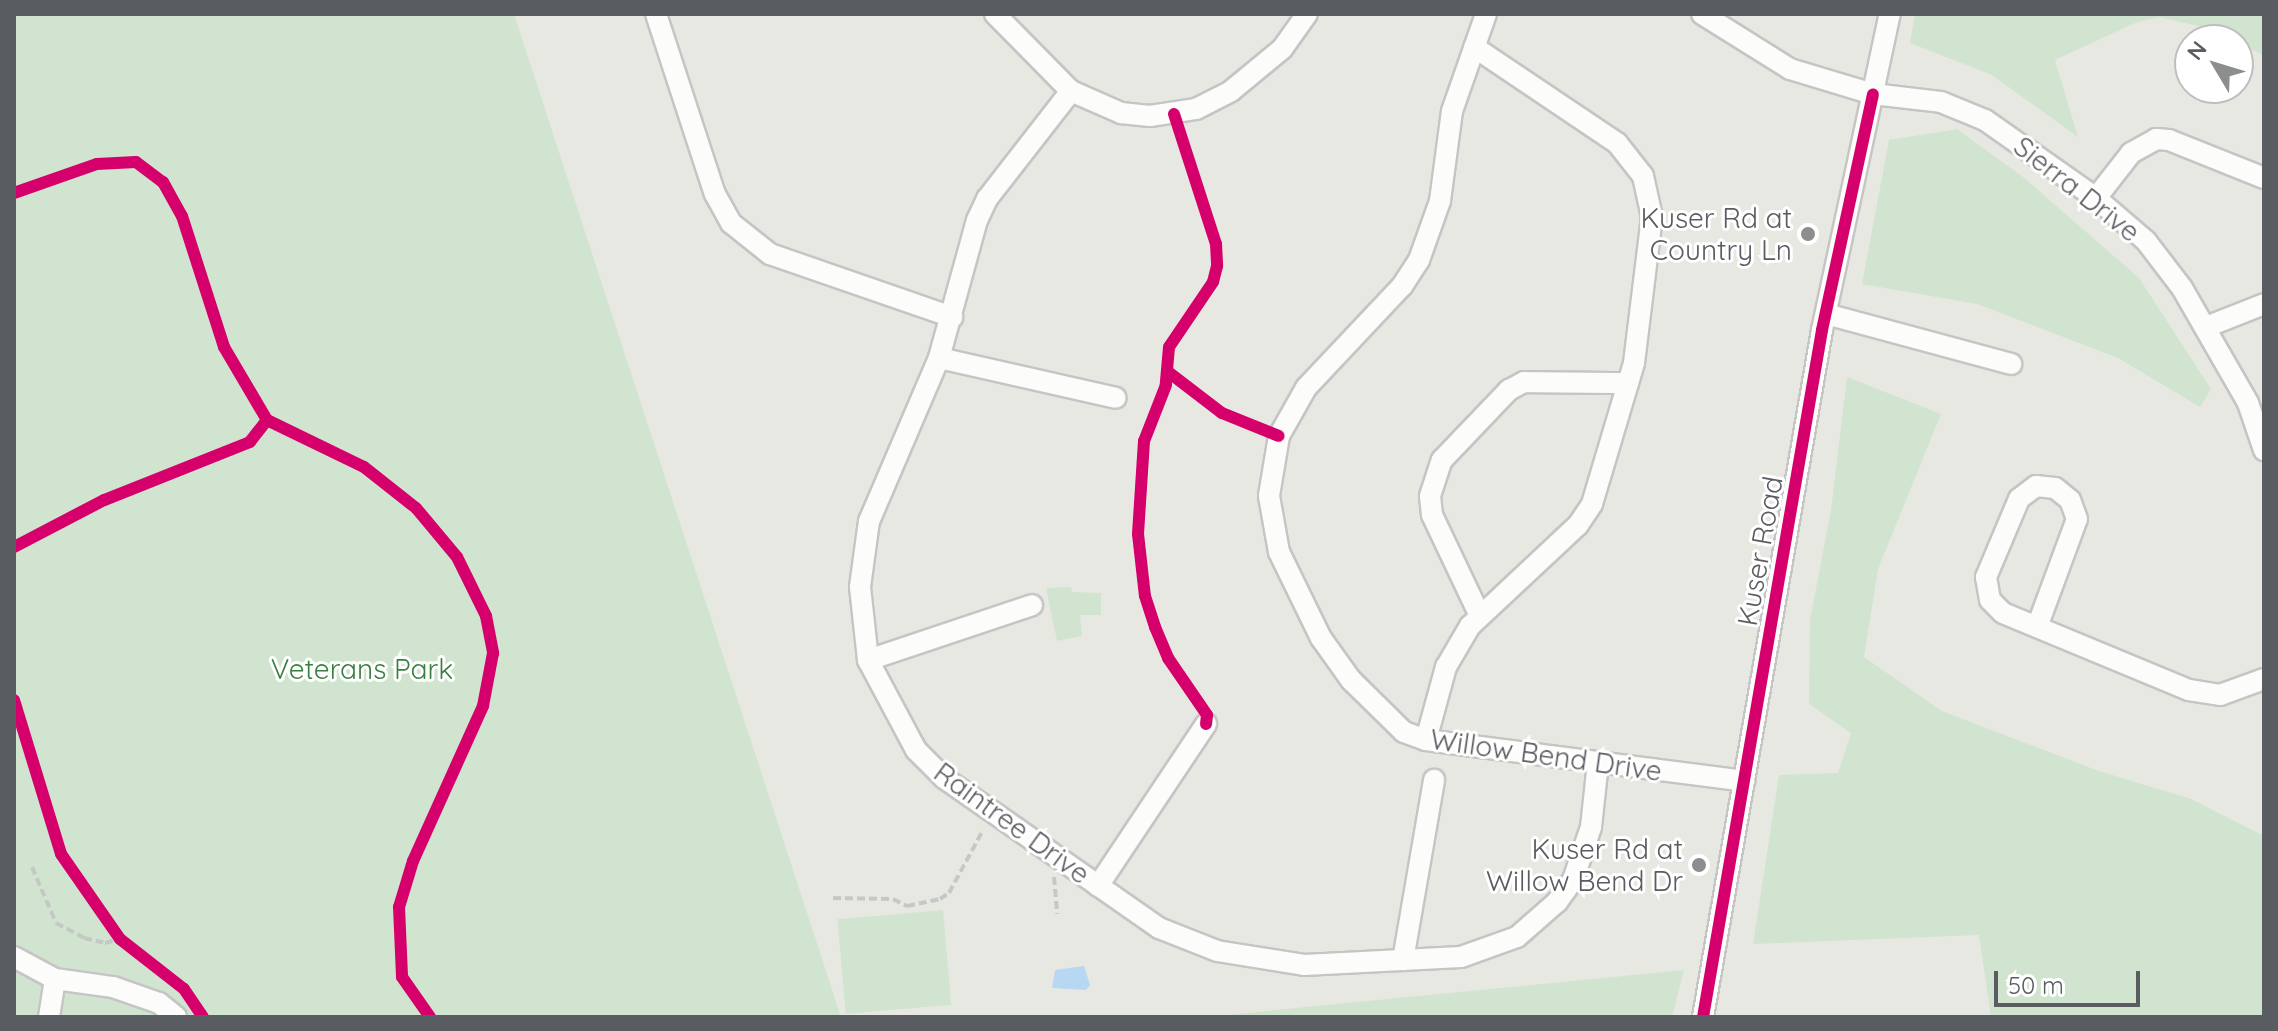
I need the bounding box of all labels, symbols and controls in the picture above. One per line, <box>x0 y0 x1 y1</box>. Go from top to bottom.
north arrow <box>2174 24 2254 104</box>
text: N <box>2181 35 2213 65</box>
street label: Sierra Drive <box>2007 129 2147 249</box>
place label: Kuser Rd at Country Ln <box>1640 201 1792 267</box>
marker: Kuser Rd at Country Ln <box>1799 225 1817 243</box>
street label: Kuser Road <box>1730 474 1790 628</box>
park label: Veterans Park <box>271 652 453 686</box>
street label: Willow Bend Drive <box>1428 722 1664 788</box>
street label: Raintree Drive <box>928 755 1096 891</box>
place label: Kuser Rd at Willow Bend Dr <box>1486 832 1683 898</box>
marker: Kuser Rd at Willow Bend Dr <box>1690 856 1708 874</box>
scale bar <box>1998 955 2144 1005</box>
text: 50 m <box>2008 970 2064 1000</box>

